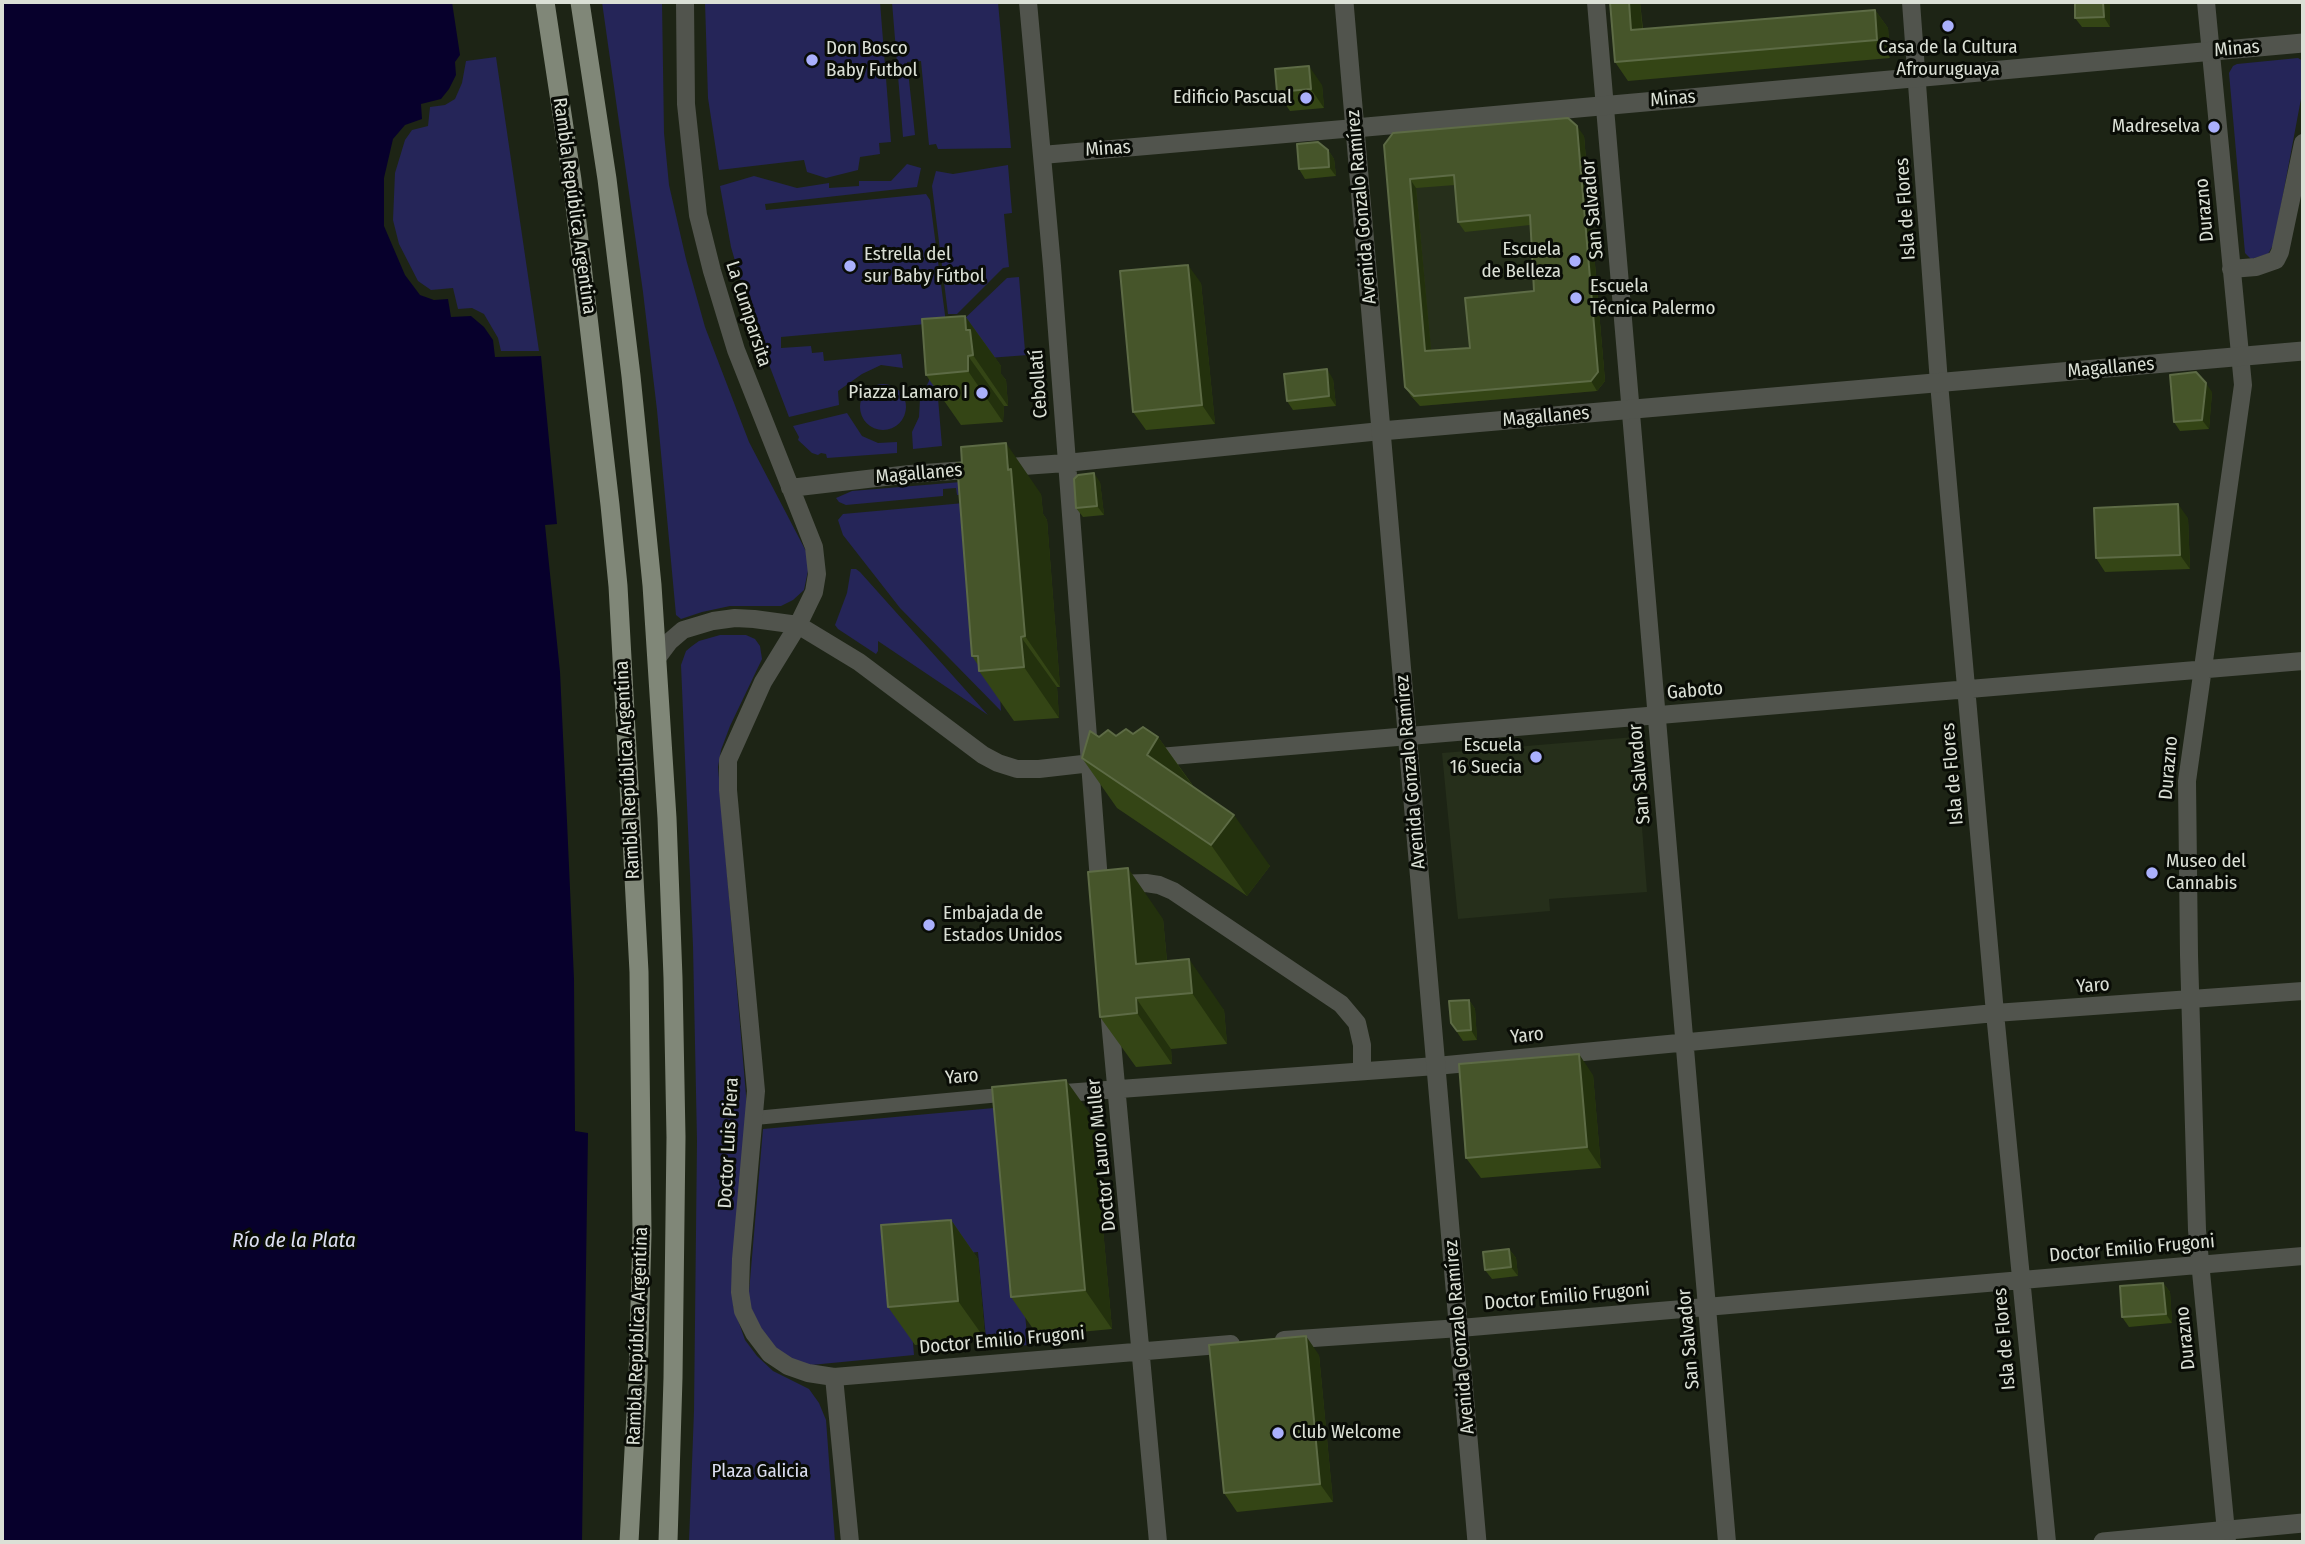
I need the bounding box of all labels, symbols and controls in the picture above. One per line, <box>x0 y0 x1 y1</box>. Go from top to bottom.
marker: Casa de la Cultura Afrouruguaya <box>1940 18 1956 34</box>
street label: Minas <box>2213 36 2261 62</box>
place label: Casa de la Cultura Afrouruguaya <box>1879 37 2017 81</box>
place label: Don Bosco Baby Futbol <box>826 38 918 82</box>
marker: Don Bosco Baby Futbol <box>804 52 820 68</box>
street label: Minas <box>1649 86 1697 112</box>
place label: Edificio Pascual <box>1173 87 1292 109</box>
marker: Edificio Pascual <box>1298 90 1314 106</box>
street label: Rambla República Argentina <box>547 96 601 316</box>
street label: Avenida Gonzalo Ramírez <box>1342 109 1382 305</box>
place label: Madreselva <box>2112 116 2200 138</box>
marker: Madreselva <box>2206 119 2222 135</box>
street label: Minas <box>1084 136 1132 162</box>
street label: Isla de Flores <box>1891 157 1921 261</box>
street label: San Salvador <box>1577 158 1609 260</box>
street label: Durazno <box>2191 177 2219 243</box>
place label: Escuela de Belleza <box>1481 239 1561 283</box>
place label: Estrella del sur Baby Fútbol <box>864 244 985 288</box>
marker: Escuela de Belleza <box>1567 253 1583 269</box>
street label: La Cumparsita <box>720 258 776 370</box>
marker: Estrella del sur Baby Fútbol <box>842 258 858 274</box>
place label: Escuela Técnica Palermo <box>1590 276 1715 320</box>
marker: Escuela Técnica Palermo <box>1568 290 1584 306</box>
street label: Cebollatí <box>1025 349 1053 419</box>
street label: Magallanes <box>2067 353 2155 383</box>
place label: Piazza Lamaro I <box>848 382 968 404</box>
marker: Piazza Lamaro I <box>974 385 990 401</box>
street label: Magallanes <box>1502 402 1590 432</box>
street label: Magallanes <box>875 459 963 489</box>
street label: Rambla República Argentina <box>611 660 645 880</box>
street label: Avenida Gonzalo Ramírez <box>1391 674 1431 870</box>
street label: Gaboto <box>1666 677 1724 705</box>
street label: Isla de Flores <box>1937 722 1969 826</box>
street label: San Salvador <box>1624 723 1656 825</box>
place label: Escuela 16 Suecia <box>1450 735 1522 779</box>
street label: Durazno <box>2155 735 2183 801</box>
marker: Escuela 16 Suecia <box>1528 749 1544 765</box>
place label: Museo del Cannabis <box>2166 851 2246 895</box>
marker: Museo del Cannabis <box>2144 865 2160 881</box>
place label: Embajada de Estados Unidos <box>943 903 1062 947</box>
marker: Embajada de Estados Unidos <box>921 917 937 933</box>
street label: Yaro <box>2076 973 2110 999</box>
street label: Yaro <box>1509 1023 1545 1049</box>
street label: Yaro <box>944 1064 980 1090</box>
street label: Doctor Luis Piera <box>714 1077 744 1209</box>
street label: Doctor Lauro Muller <box>1083 1077 1121 1233</box>
street label: Rambla República Argentina <box>623 1226 653 1446</box>
water label: Río de la Plata <box>232 1228 356 1254</box>
street label: Doctor Emilio Frugoni <box>2048 1230 2216 1268</box>
street label: Avenida Gonzalo Ramírez <box>1440 1239 1480 1435</box>
street label: Doctor Emilio Frugoni <box>1483 1278 1651 1316</box>
street label: Isla de Flores <box>1989 1287 2021 1391</box>
street label: San Salvador <box>1673 1288 1705 1390</box>
street label: Durazno <box>2171 1305 2201 1371</box>
street label: Doctor Emilio Frugoni <box>918 1322 1086 1360</box>
place label: Club Welcome <box>1292 1422 1401 1444</box>
marker: Club Welcome <box>1270 1425 1286 1441</box>
park label: Plaza Galicia <box>711 1461 809 1483</box>

